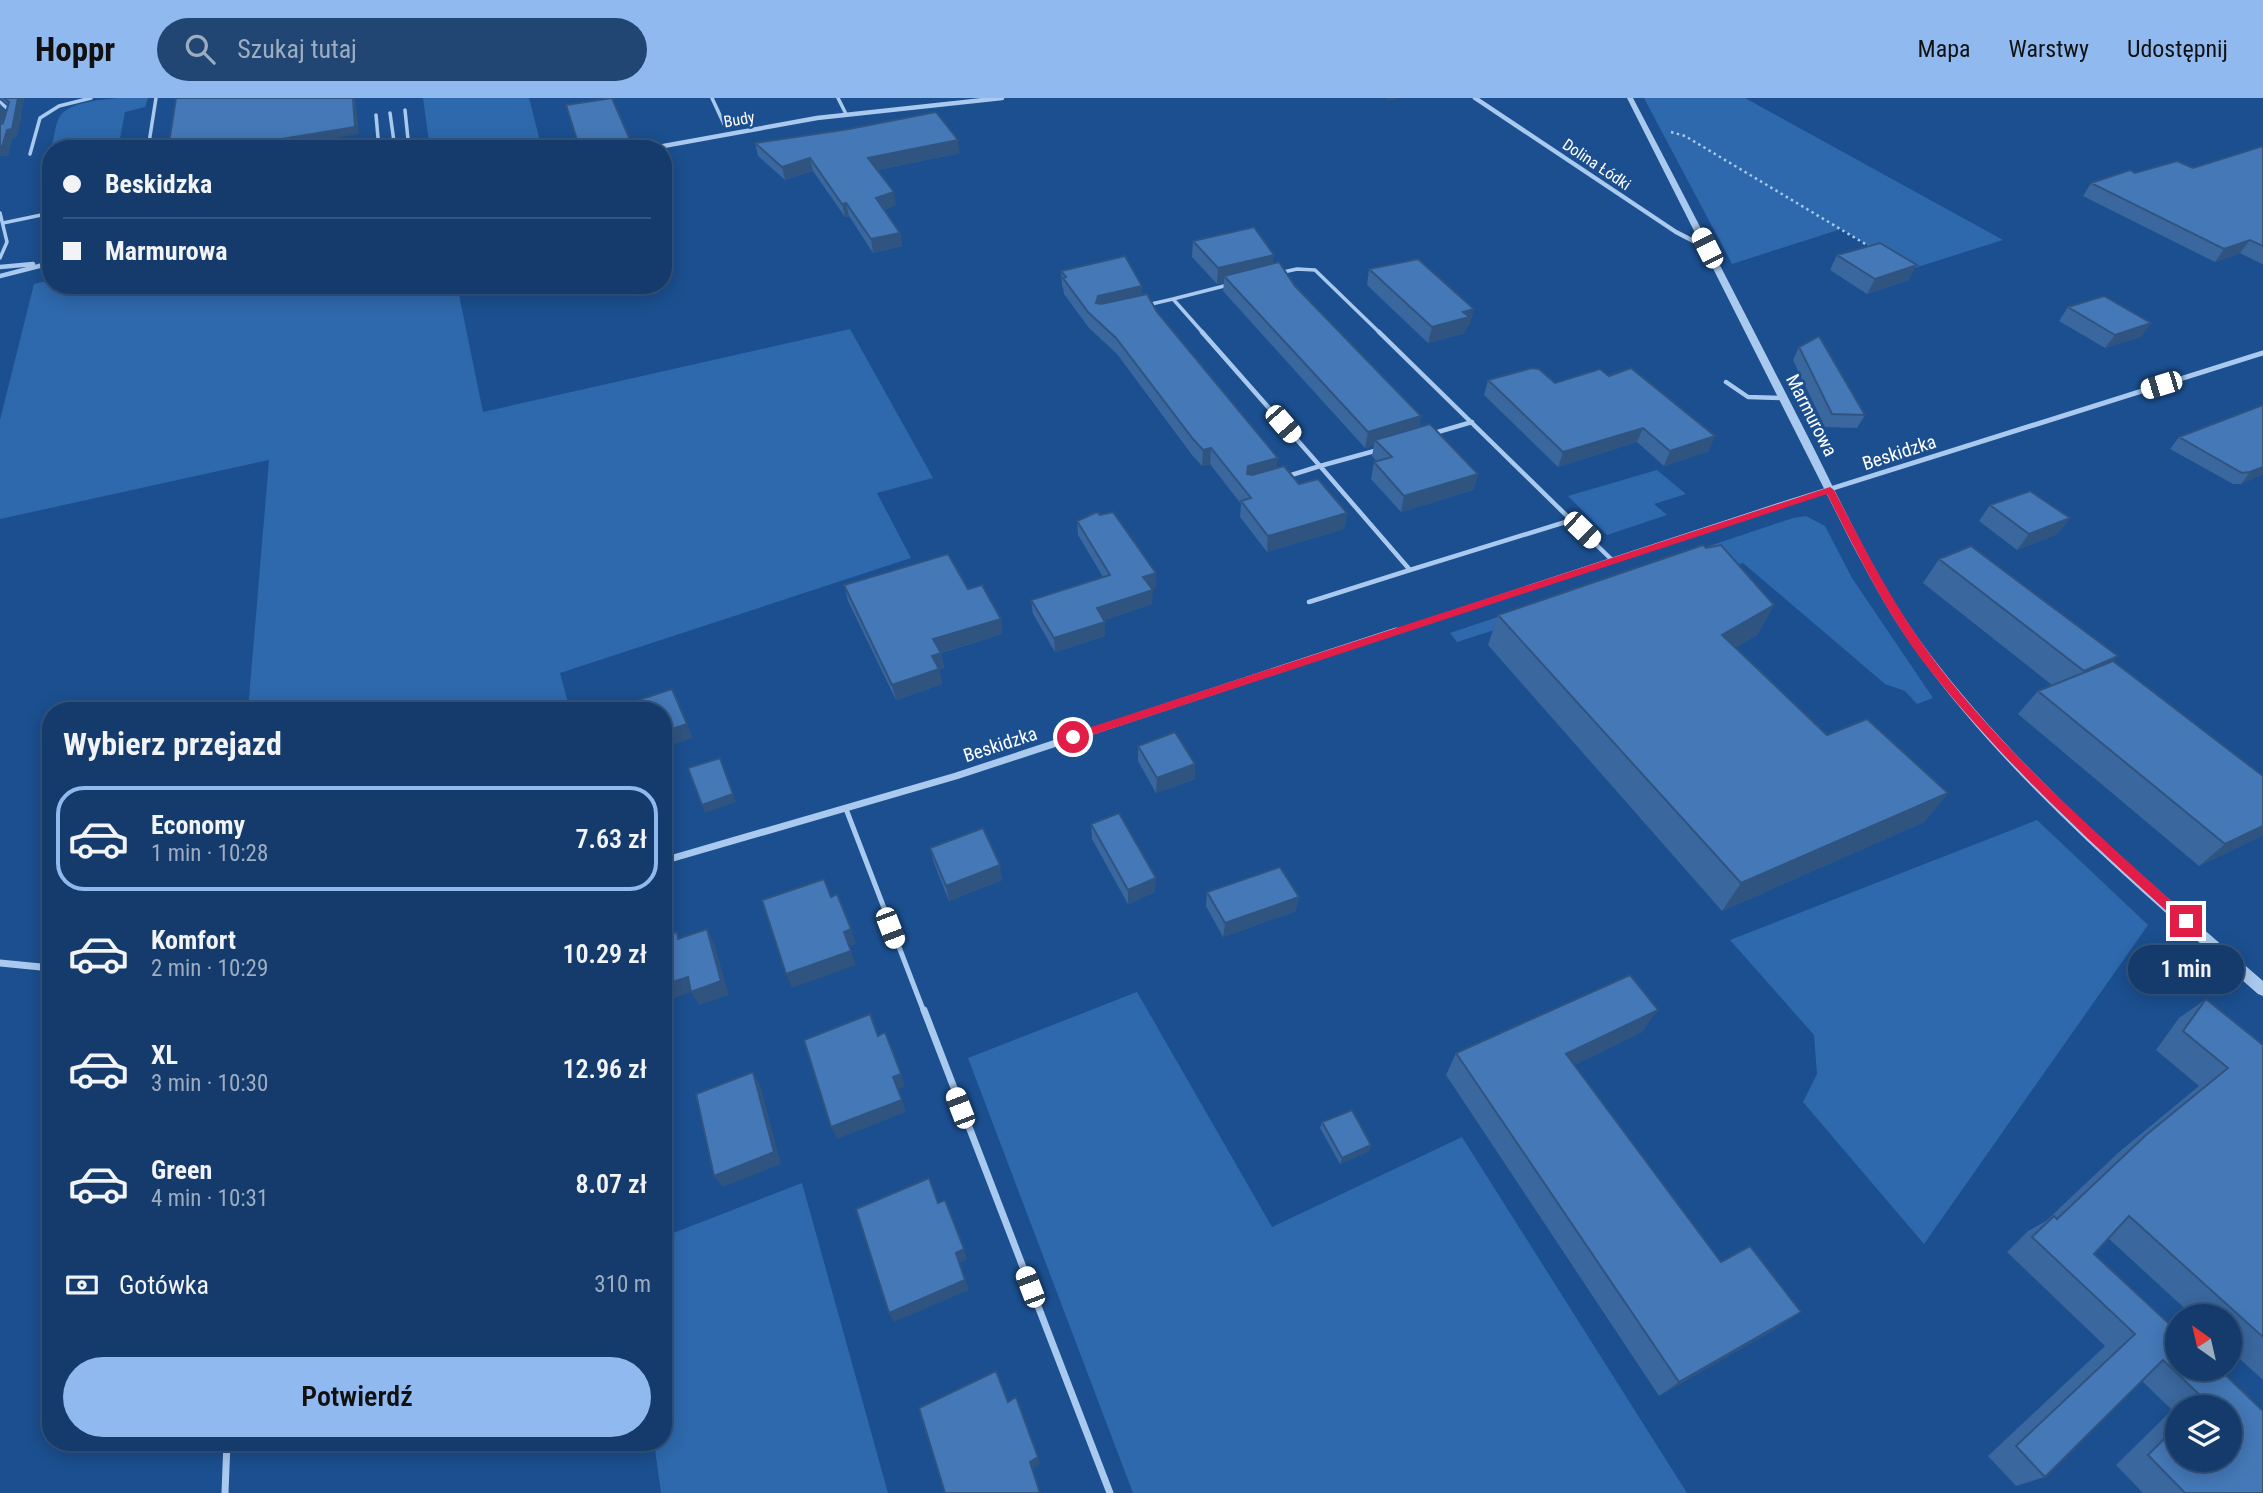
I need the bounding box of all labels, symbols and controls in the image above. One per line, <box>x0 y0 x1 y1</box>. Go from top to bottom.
search box <box>157 18 647 81</box>
text: Hoppr <box>35 30 115 69</box>
icon: search <box>181 30 219 68</box>
text: Szukaj tutaj <box>237 34 357 64</box>
text: Mapa <box>1918 35 1971 63</box>
text: Warstwy <box>2009 35 2089 63</box>
text: Udostępnij <box>2127 35 2228 63</box>
street label: Budy <box>722 107 756 132</box>
street label: Dolina Łódki <box>1559 135 1634 194</box>
text: Beskidzka <box>105 169 212 199</box>
car <box>1689 225 1726 271</box>
text: Marmurowa <box>105 236 227 266</box>
car <box>2138 369 2185 401</box>
street label: Marmurowa <box>1781 370 1842 460</box>
car <box>1262 401 1305 447</box>
street label: Beskidzka <box>1859 430 1939 475</box>
car <box>1560 508 1605 552</box>
route start <box>1057 721 1089 753</box>
street label: Beskidzka <box>960 722 1040 767</box>
text: Wybierz przejazd <box>63 725 282 763</box>
icon: car <box>67 807 130 870</box>
text: Economy <box>151 810 245 840</box>
text: 7.63 zł <box>575 824 647 854</box>
text: 1 min · 10:28 <box>151 840 268 867</box>
car <box>873 905 908 951</box>
route end <box>2170 905 2202 937</box>
icon: car <box>67 922 130 985</box>
text: Komfort <box>151 925 236 955</box>
text: 10.29 zł <box>562 939 647 969</box>
callout: 1 min <box>2128 946 2244 994</box>
text: 2 min · 10:29 <box>151 955 268 982</box>
text: 1 min <box>2161 956 2211 983</box>
icon: car <box>67 1037 130 1100</box>
text: XL <box>151 1040 178 1070</box>
text: 12.96 zł <box>562 1054 647 1084</box>
text: 3 min · 10:30 <box>151 1070 268 1097</box>
car <box>943 1085 978 1131</box>
icon: car <box>67 1152 130 1215</box>
text: Green <box>151 1155 212 1185</box>
text: 8.07 zł <box>575 1169 647 1199</box>
text: 4 min · 10:31 <box>151 1185 268 1212</box>
car <box>1013 1264 1048 1310</box>
icon: cash <box>63 1266 101 1304</box>
text: Gotówka <box>119 1270 209 1300</box>
text: 310 m <box>594 1271 651 1298</box>
north arrow <box>2165 1304 2242 1381</box>
map controls <box>2165 1304 2242 1472</box>
button: Potwierdź <box>63 1357 651 1437</box>
button: layers <box>2165 1395 2242 1472</box>

